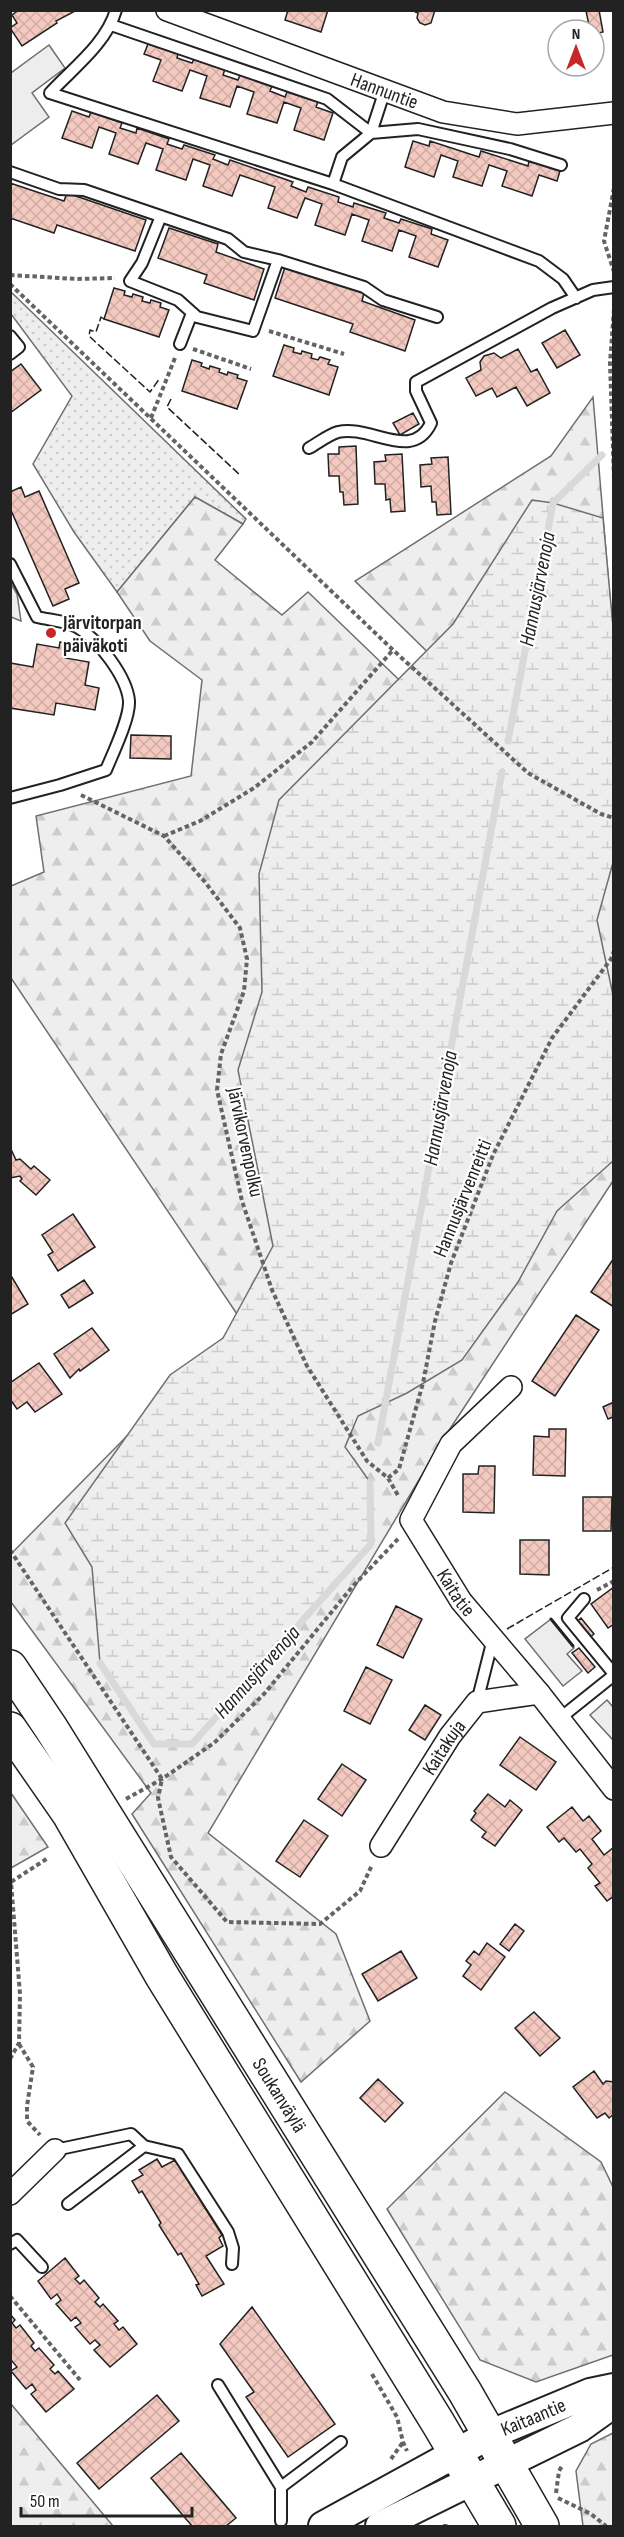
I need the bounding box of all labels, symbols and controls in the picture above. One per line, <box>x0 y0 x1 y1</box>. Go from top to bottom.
north arrow <box>546 18 606 78</box>
text: N <box>572 25 580 44</box>
street label: Hannuntie <box>347 68 421 115</box>
water label: Hannusjärvenoja <box>514 529 561 648</box>
place label: Järvitorpan päiväkoti <box>62 611 142 658</box>
marker: Järvitorpan päiväkoti <box>44 626 58 640</box>
water label: Hannusjärvenoja <box>418 1048 463 1167</box>
street label: Järvikorvenpolku <box>222 1084 268 1199</box>
street label: Hannusjärvenreitti <box>428 1136 497 1261</box>
street label: Kaitatie <box>431 1565 480 1622</box>
water label: Hannusjärvenoja <box>209 1620 306 1724</box>
street label: Kaitakuja <box>418 1715 471 1780</box>
street label: Soukanväylä <box>247 2054 311 2137</box>
street label: Kaitaantie <box>497 2393 570 2442</box>
scale bar <box>21 2480 192 2518</box>
text: 50 m <box>30 2491 60 2512</box>

